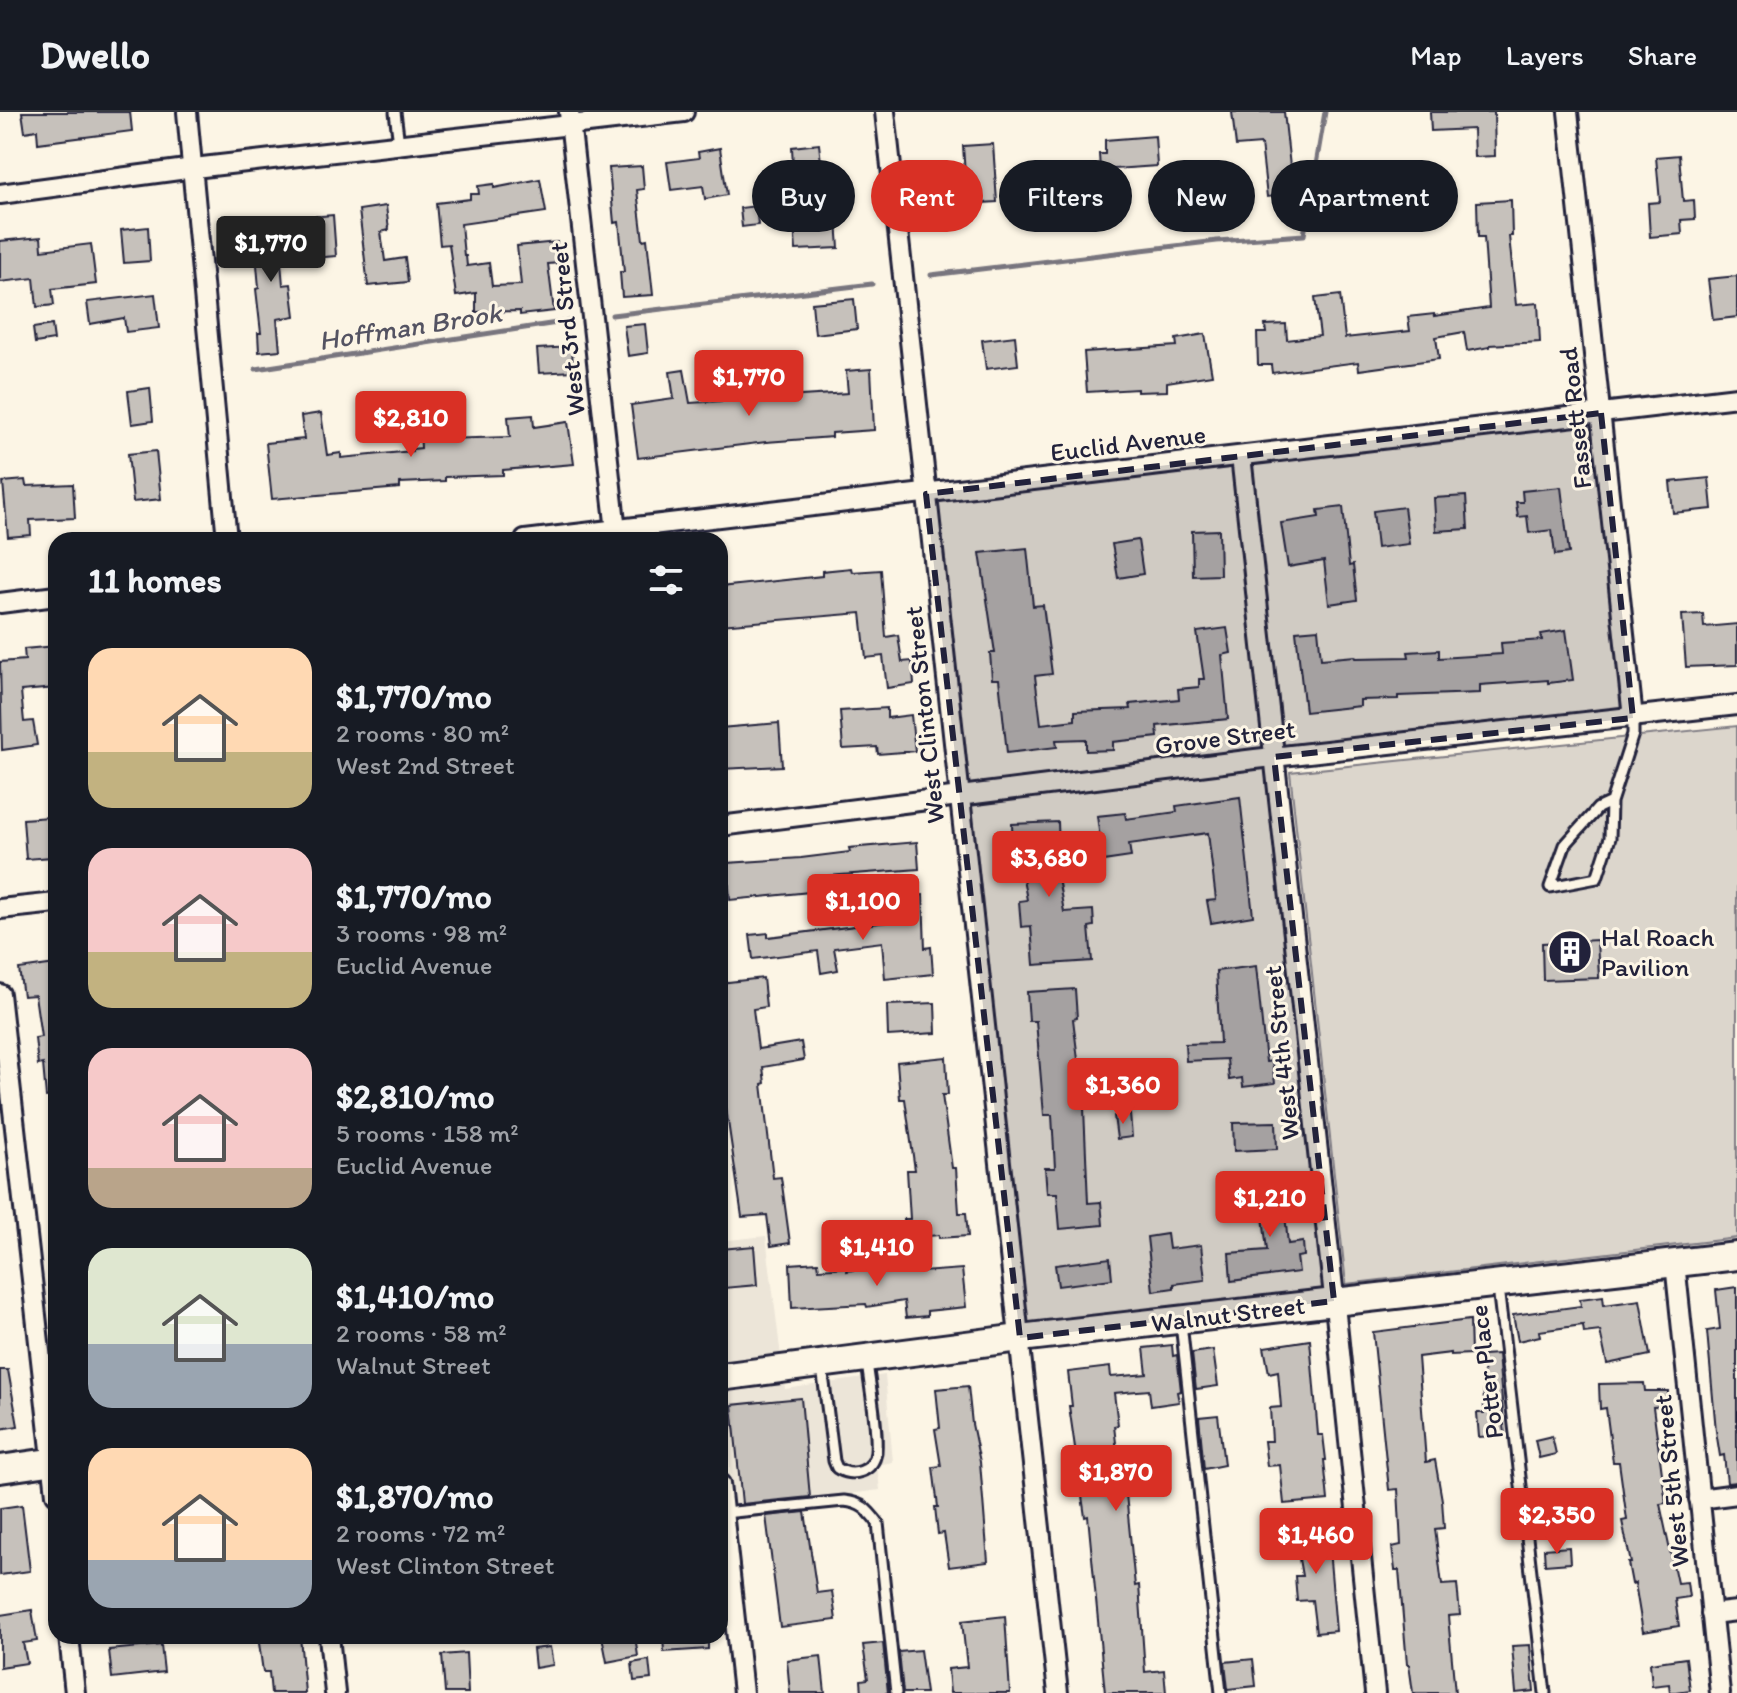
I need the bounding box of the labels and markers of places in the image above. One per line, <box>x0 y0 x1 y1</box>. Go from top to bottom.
pin: $1,770 <box>206 216 336 284</box>
pin: $1,770 <box>684 350 814 418</box>
pin: $2,810 <box>346 391 476 459</box>
pin: $3,680 <box>984 831 1114 899</box>
pin: $1,100 <box>798 874 928 942</box>
place label: Hal Roach Pavilion <box>1601 921 1714 983</box>
building icon: Hal Roach Pavilion <box>1546 928 1594 976</box>
pin: $1,360 <box>1058 1058 1188 1126</box>
pin: $1,210 <box>1205 1171 1335 1239</box>
pin: $1,410 <box>812 1220 942 1288</box>
pin: $1,870 <box>1051 1445 1181 1513</box>
pin: $2,350 <box>1492 1488 1622 1556</box>
pin: $1,460 <box>1251 1508 1381 1576</box>

